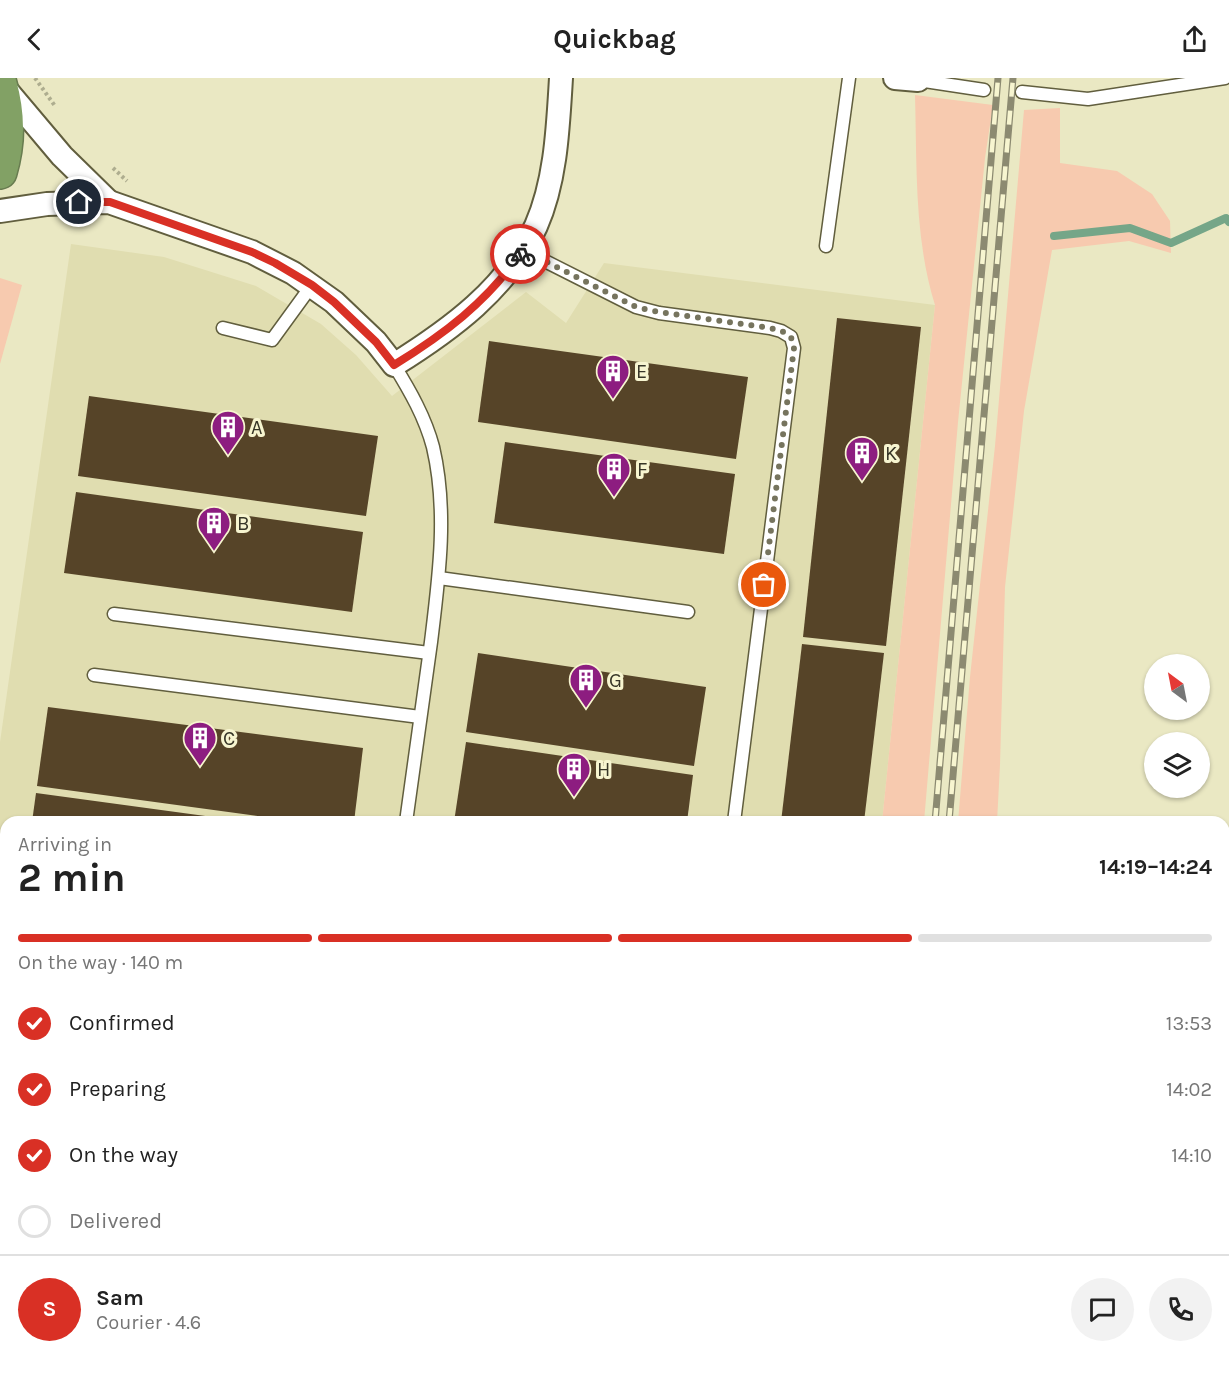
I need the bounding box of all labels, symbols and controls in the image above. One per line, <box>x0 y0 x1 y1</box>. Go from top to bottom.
icon: back <box>18 23 51 56</box>
text: Quickbag <box>553 23 676 55</box>
icon: share <box>1178 23 1211 56</box>
pin <box>53 176 104 227</box>
icon: home <box>62 185 95 218</box>
courier <box>490 224 550 284</box>
icon: bike <box>504 238 537 271</box>
building icon: E <box>595 353 631 400</box>
place label: E <box>636 360 647 383</box>
building icon: A <box>210 409 246 456</box>
place label: A <box>251 416 263 439</box>
building icon: K <box>844 435 880 482</box>
place label: K <box>885 442 897 465</box>
building icon: F <box>596 451 632 498</box>
place label: F <box>637 458 647 481</box>
building icon: B <box>196 505 232 552</box>
place label: B <box>237 512 249 535</box>
pin <box>738 559 789 610</box>
icon: bag <box>747 568 780 601</box>
north arrow <box>1144 654 1210 720</box>
map controls <box>1144 654 1210 798</box>
building icon: G <box>568 662 604 709</box>
place label: G <box>609 669 622 692</box>
building icon: C <box>182 720 218 767</box>
place label: C <box>223 727 235 750</box>
button: layers <box>1144 732 1210 798</box>
building icon: H <box>556 751 592 798</box>
place label: H <box>597 758 610 781</box>
text: Arriving in <box>18 833 112 856</box>
text: 14:19–14:24 <box>1099 854 1212 880</box>
text: 2 min <box>18 855 126 901</box>
text: On the way · 140 m <box>18 951 183 974</box>
icon: check <box>18 1007 51 1040</box>
text: Confirmed <box>69 1010 175 1036</box>
text: 13:53 <box>1166 1012 1212 1035</box>
icon: check <box>18 1073 51 1106</box>
text: Preparing <box>69 1076 166 1102</box>
text: 14:02 <box>1166 1078 1212 1101</box>
icon: check <box>18 1139 51 1172</box>
text: On the way <box>69 1142 178 1168</box>
text: 14:10 <box>1171 1144 1212 1167</box>
text: Delivered <box>69 1208 162 1234</box>
button: chat <box>1071 1278 1134 1341</box>
button: phone <box>1149 1278 1212 1341</box>
text: Sam <box>96 1285 144 1311</box>
text: S <box>42 1296 57 1322</box>
text: Courier · 4.6 <box>96 1311 201 1334</box>

